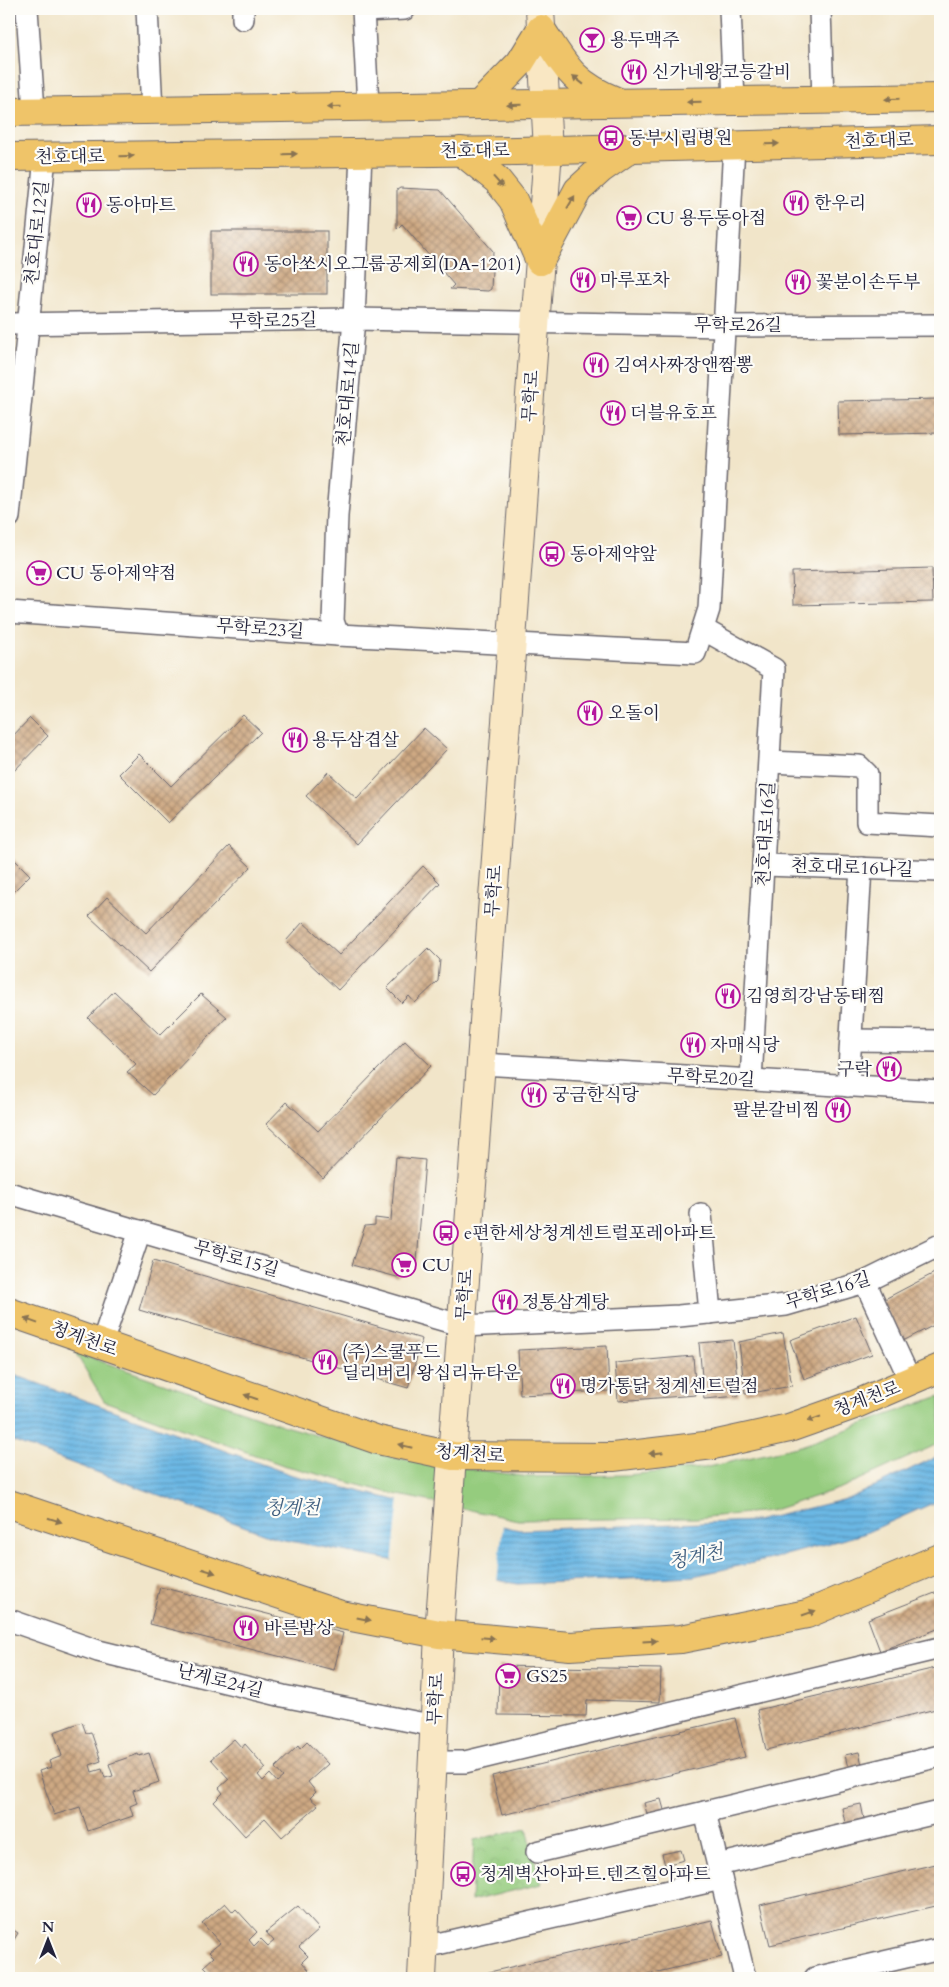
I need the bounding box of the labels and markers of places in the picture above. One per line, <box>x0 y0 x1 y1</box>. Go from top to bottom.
bar icon: 용두맥주 <box>579 27 605 53</box>
place label: 용두맥주 <box>610 28 680 53</box>
restaurant icon: 신가네왕코등갈비 <box>621 59 647 85</box>
place label: 신가네왕코등갈비 <box>652 60 791 85</box>
bus stop icon: 동부시립병원 <box>598 125 624 151</box>
place label: 동부시립병원 <box>628 126 732 151</box>
restaurant icon: 한우리 <box>783 190 809 216</box>
place label: 한우리 <box>814 191 866 216</box>
restaurant icon: 동아마트 <box>76 192 102 218</box>
place label: 동아마트 <box>106 193 176 218</box>
supermarket icon: CU 용두동아점 <box>616 205 642 231</box>
place label: CU 용두동아점 <box>646 206 766 231</box>
restaurant icon: 동아쏘시오그룹공제회(DA-1201) <box>233 251 259 277</box>
place label: 동아쏘시오그룹공제회(DA-1201) <box>264 252 522 277</box>
restaurant icon: 마루포차 <box>570 267 596 293</box>
place label: 마루포차 <box>600 268 670 293</box>
restaurant icon: 꽃분이손두부 <box>785 269 811 295</box>
place label: 꽃분이손두부 <box>816 270 920 295</box>
restaurant icon: 김여사짜장앤짬뽕 <box>583 352 609 378</box>
place label: 김여사짜장앤짬뽕 <box>614 353 753 378</box>
restaurant icon: 더블유호프 <box>600 400 626 426</box>
place label: 더블유호프 <box>630 401 718 426</box>
bus stop icon: 동아제약앞 <box>539 541 565 567</box>
place label: 동아제약앞 <box>570 542 658 567</box>
supermarket icon: CU 동아제약점 <box>26 560 52 586</box>
place label: CU 동아제약점 <box>56 561 176 586</box>
restaurant icon: 오돌이 <box>577 700 603 726</box>
place label: 오돌이 <box>608 701 660 726</box>
restaurant icon: 용두삼겹살 <box>282 727 308 753</box>
place label: 용두삼겹살 <box>312 728 400 753</box>
restaurant icon: 김영희강남동태찜 <box>715 983 741 1009</box>
place label: 김영희강남동태찜 <box>746 984 885 1009</box>
restaurant icon: 자매식당 <box>680 1032 706 1058</box>
place label: 자매식당 <box>710 1033 780 1058</box>
restaurant icon: 구락 <box>876 1056 902 1082</box>
place label: 구락 <box>837 1057 873 1082</box>
restaurant icon: 궁금한식당 <box>521 1082 547 1108</box>
place label: 궁금한식당 <box>552 1083 640 1108</box>
restaurant icon: 팔분갈비찜 <box>825 1097 851 1123</box>
place label: 팔분갈비찜 <box>733 1098 820 1123</box>
bus stop icon: e편한세상청계센트럴포레아파트 <box>433 1220 459 1246</box>
place label: e편한세상청계센트럴포레아파트 <box>464 1221 716 1246</box>
supermarket icon: CU <box>391 1252 417 1278</box>
place label: CU <box>422 1253 451 1278</box>
restaurant icon: 정통삼계탕 <box>492 1289 518 1315</box>
place label: 정통삼계탕 <box>522 1290 610 1315</box>
place label: (주)스쿨푸드 딜리버리 왕십리뉴타운 <box>342 1340 521 1386</box>
restaurant icon: (주)스쿨푸드 딜리버리 왕십리뉴타운 <box>312 1349 338 1375</box>
restaurant icon: 명가통닭 청계센트럴점 <box>550 1373 576 1399</box>
place label: 명가통닭 청계센트럴점 <box>580 1374 759 1399</box>
restaurant icon: 바른밥상 <box>233 1615 259 1641</box>
place label: 바른밥상 <box>264 1616 334 1641</box>
supermarket icon: GS25 <box>495 1663 521 1689</box>
place label: GS25 <box>526 1664 568 1689</box>
bus stop icon: 청계벽산아파트.텐즈힐아파트 <box>450 1861 476 1887</box>
place label: 청계벽산아파트.텐즈힐아파트 <box>480 1862 711 1887</box>

